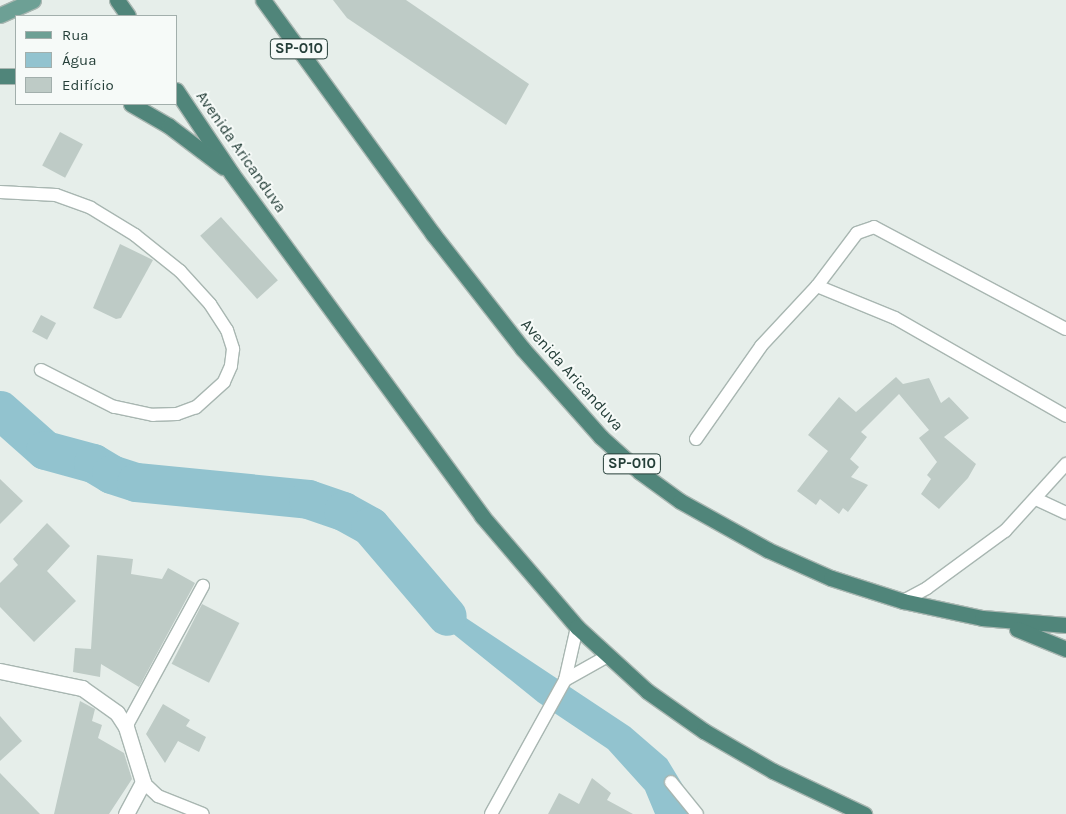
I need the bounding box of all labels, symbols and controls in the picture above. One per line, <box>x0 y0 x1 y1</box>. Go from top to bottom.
legend <box>15 15 178 105</box>
text: Rua <box>62 26 89 44</box>
road number: SP-010 <box>269 36 329 62</box>
text: Água <box>62 51 96 69</box>
text: Edifício <box>62 76 114 94</box>
street label: Avenida Aricanduva <box>192 87 290 217</box>
street label: Avenida Aricanduva <box>517 315 627 435</box>
road number: SP-010 <box>602 452 662 476</box>

